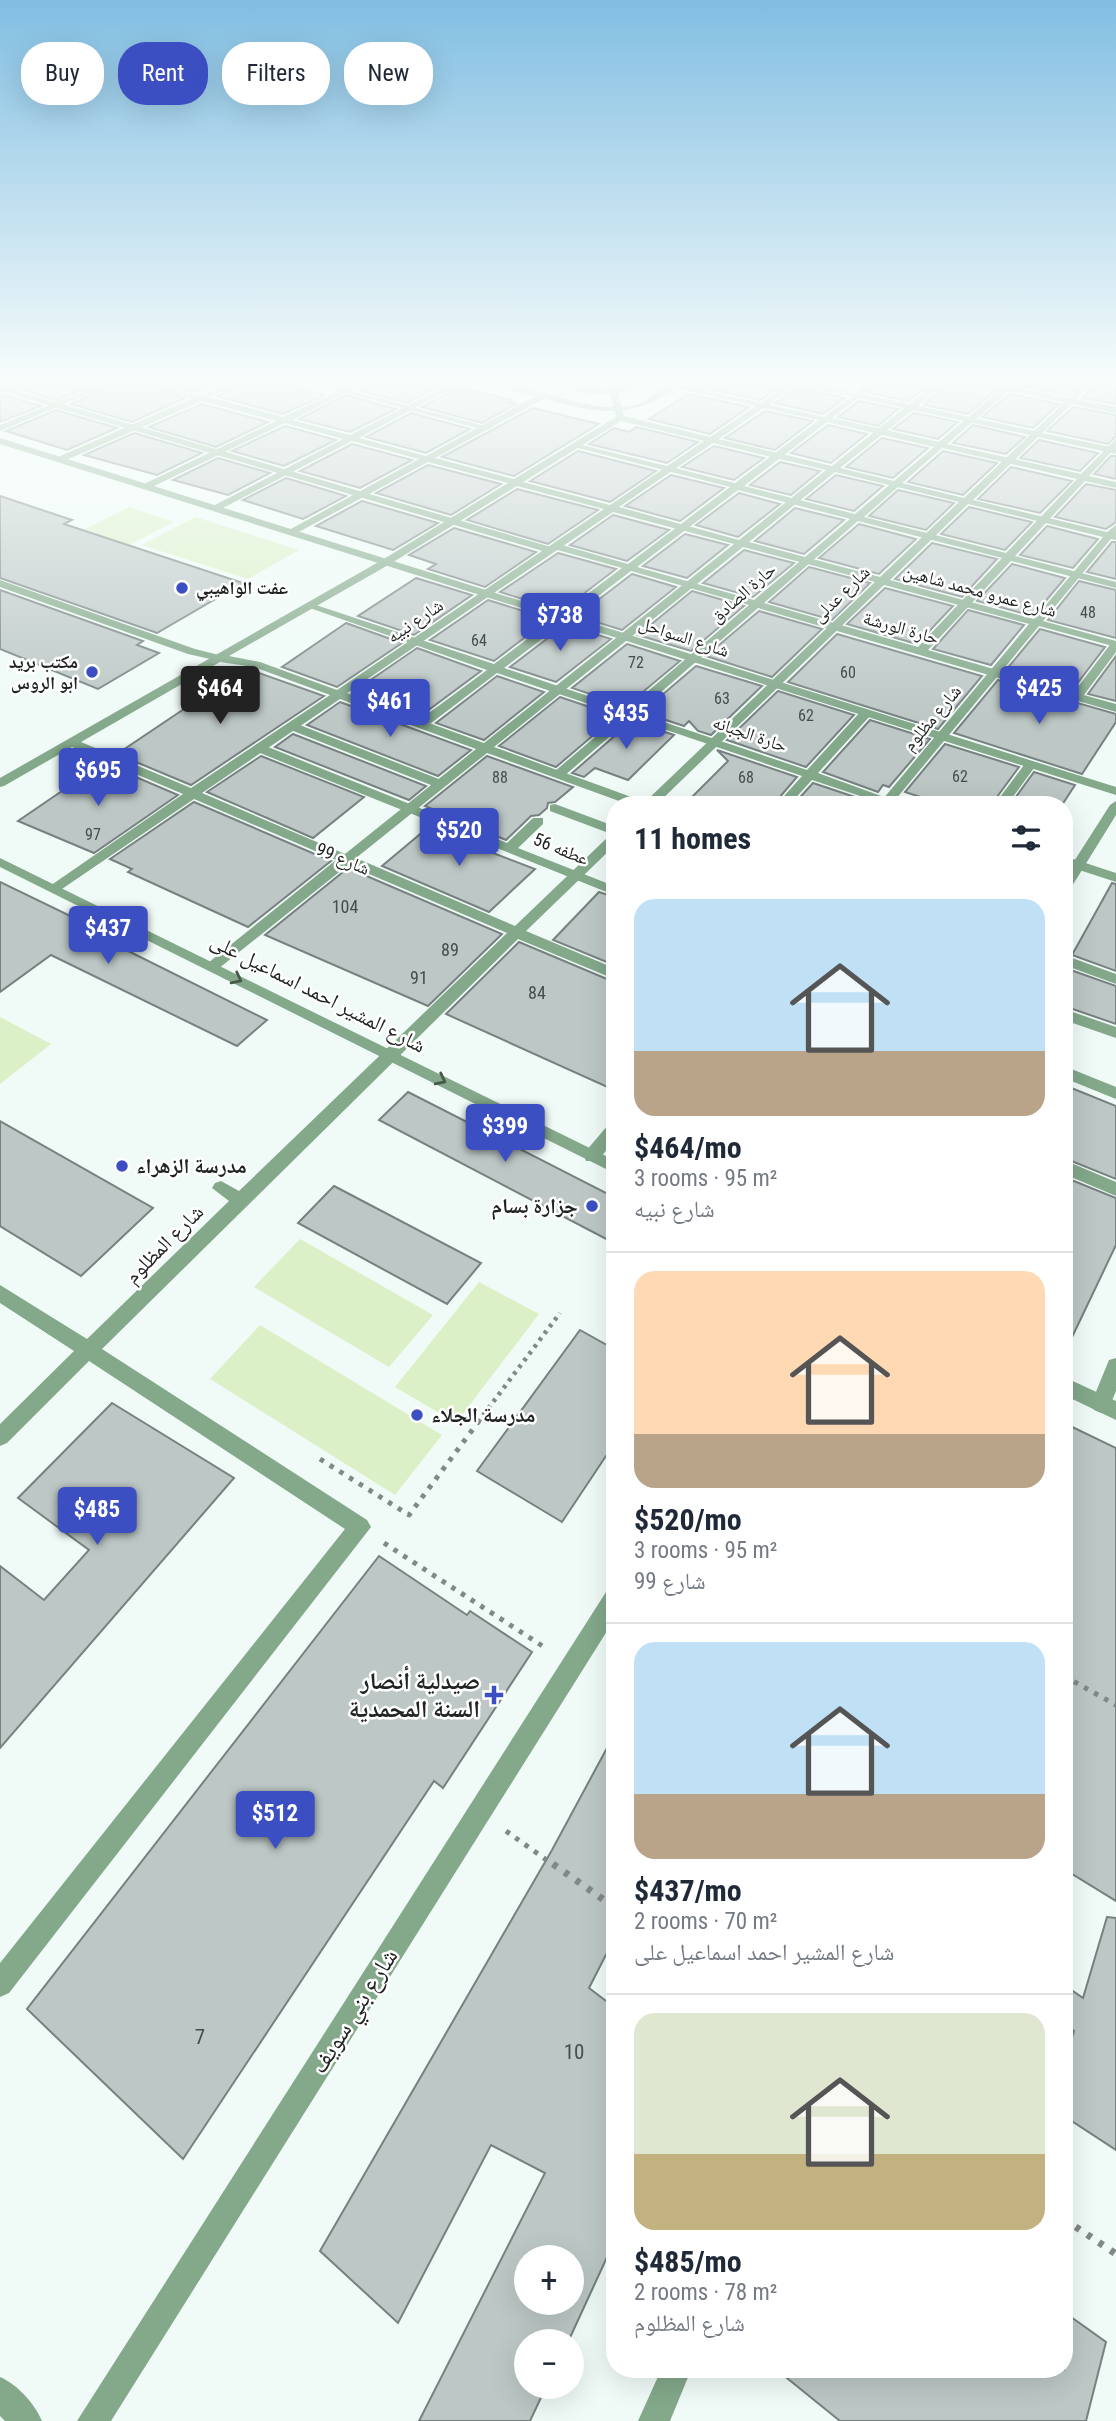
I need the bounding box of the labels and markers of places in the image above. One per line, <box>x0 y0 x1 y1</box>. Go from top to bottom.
place label: عفت الواهيبي <box>196 577 288 602</box>
marker: عفت الواهيبي <box>174 580 190 596</box>
pin: $738 <box>519 594 601 653</box>
place label: مكتب بريد ابو الروس <box>9 651 78 694</box>
marker: مكتب بريد ابو الروس <box>84 664 100 680</box>
pin: $464 <box>179 666 261 726</box>
pin: $425 <box>998 666 1080 726</box>
pin: $461 <box>349 680 431 739</box>
pin: $435 <box>585 692 667 751</box>
pin: $695 <box>57 748 139 808</box>
pin: $520 <box>418 808 500 868</box>
pin: $437 <box>67 906 149 966</box>
pin: $399 <box>464 1104 546 1164</box>
place label: مدرسة الزهراء <box>136 1154 247 1178</box>
marker: مدرسة الزهراء <box>114 1158 130 1174</box>
place label: جزارة بسام <box>491 1194 578 1220</box>
marker: جزارة بسام <box>584 1198 600 1214</box>
place label: مدرسة الجلاء <box>431 1403 535 1427</box>
marker: مدرسة الجلاء <box>409 1407 425 1423</box>
pin: $485 <box>56 1488 138 1547</box>
place label: صيدلية أنصار السنة المحمدية <box>349 1665 480 1723</box>
marker: صيدلية أنصار السنة المحمدية <box>486 1687 502 1703</box>
pin: $512 <box>234 1792 316 1851</box>

